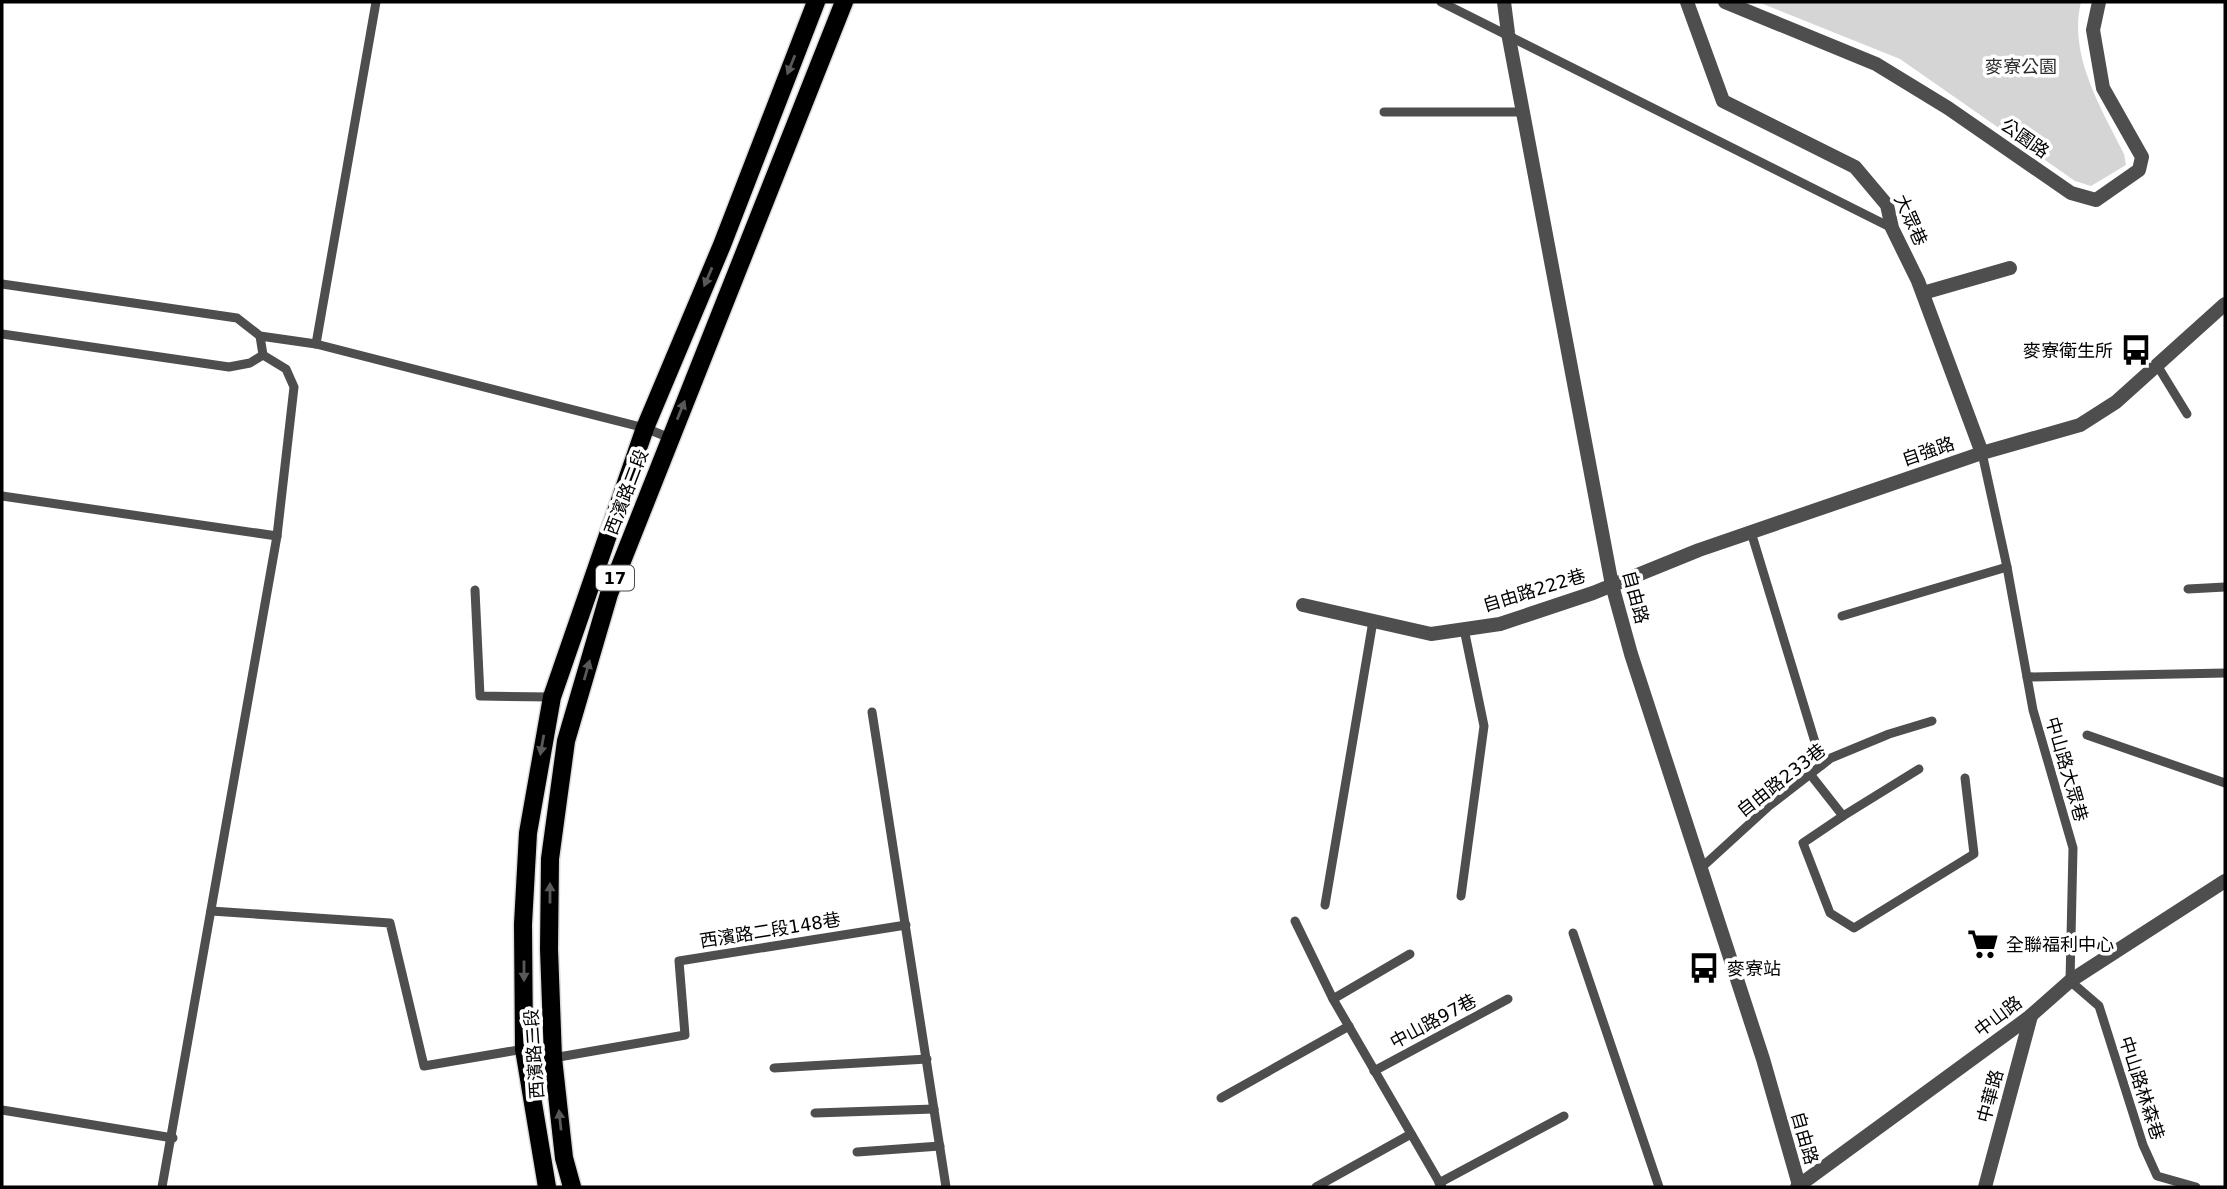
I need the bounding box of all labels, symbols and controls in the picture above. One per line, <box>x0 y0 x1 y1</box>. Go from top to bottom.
one-way arrow <box>785 55 796 76</box>
park label: 麥寮公園 <box>1985 56 2057 77</box>
street label: 公園路 <box>1997 114 2053 162</box>
street label: 大眾巷 <box>1890 191 1932 249</box>
one-way arrow <box>702 267 714 287</box>
bus stop icon: 麥寮衛生所 <box>2119 333 2153 367</box>
place label: 麥寮衛生所 <box>2023 340 2113 361</box>
one-way arrow <box>676 400 687 421</box>
street label: 自強路 <box>1899 432 1957 470</box>
street label: 西濱路二段 <box>600 446 652 538</box>
street label: 自由路222巷 <box>1480 564 1588 616</box>
road number: 17 <box>596 566 634 590</box>
street label: 自由路 <box>1619 568 1653 626</box>
one-way arrow <box>582 659 592 680</box>
street label: 中山路大眾巷 <box>2042 714 2092 824</box>
one-way arrow <box>537 734 548 756</box>
street label: 自由路233巷 <box>1733 739 1829 821</box>
one-way arrow <box>544 882 556 904</box>
street label: 西濱路二段148巷 <box>698 908 842 952</box>
supermarket icon: 全聯福利中心 <box>1966 927 2000 961</box>
place label: 全聯福利中心 <box>2006 934 2114 955</box>
bus stop icon: 麥寮站 <box>1687 951 1721 985</box>
place label: 麥寮站 <box>1727 958 1781 979</box>
one-way arrow <box>518 960 530 982</box>
street label: 中山路97巷 <box>1386 989 1480 1053</box>
street label: 中山路 <box>1970 991 2026 1041</box>
street label: 西濱路二段 <box>520 1008 548 1100</box>
street label: 中山路林森巷 <box>2115 1033 2169 1143</box>
street label: 中華路 <box>1973 1067 2007 1125</box>
one-way arrow <box>554 1109 565 1131</box>
street label: 自由路 <box>1787 1109 1823 1167</box>

